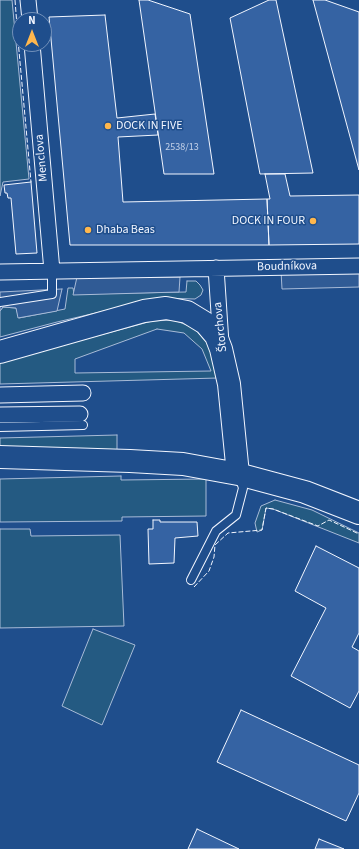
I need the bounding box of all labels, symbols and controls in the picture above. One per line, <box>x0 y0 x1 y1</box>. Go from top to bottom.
north arrow <box>12 12 52 52</box>
text: N <box>28 13 36 28</box>
place label: DOCK IN FIVE <box>116 119 182 133</box>
marker: DOCK IN FIVE <box>103 121 113 131</box>
street label: Menclova <box>33 134 51 182</box>
house number: 2538/13 <box>165 142 199 154</box>
place label: DOCK IN FOUR <box>232 214 305 228</box>
marker: DOCK IN FOUR <box>308 216 318 226</box>
place label: Dhaba Beas <box>96 223 155 237</box>
marker: Dhaba Beas <box>83 225 93 235</box>
street label: Boudníkova <box>257 259 317 275</box>
street label: Štorchova <box>211 301 231 353</box>

